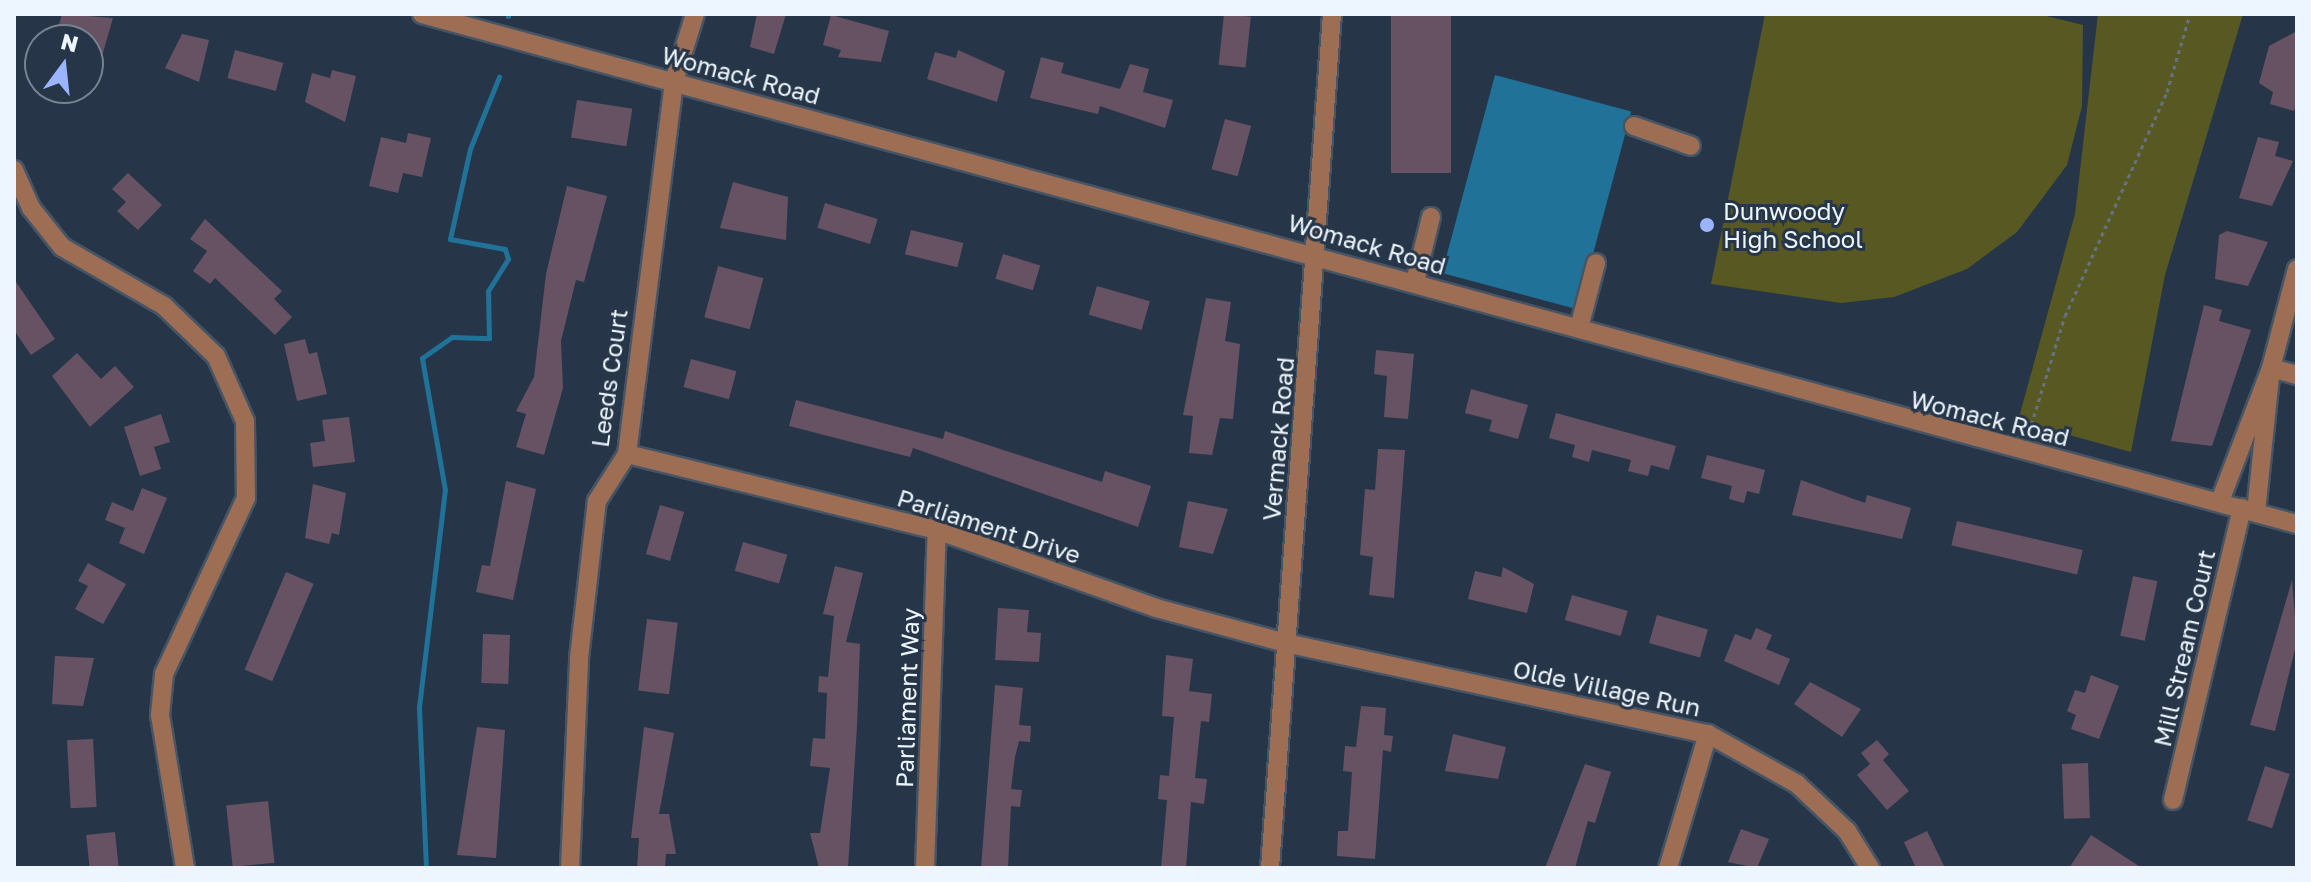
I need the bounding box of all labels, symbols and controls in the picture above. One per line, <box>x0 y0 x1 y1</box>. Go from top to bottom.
north arrow <box>24 24 104 104</box>
text: N <box>58 27 81 57</box>
street label: Womack Road <box>659 40 823 110</box>
place label: Dunwoody High School <box>1723 197 1863 253</box>
street label: Womack Road <box>1285 208 1449 280</box>
marker: Dunwoody High School <box>1698 216 1716 234</box>
street label: Leeds Court <box>585 307 633 449</box>
street label: Vermack Road <box>1257 356 1299 522</box>
street label: Womack Road <box>1908 384 2072 452</box>
street label: Parliament Drive <box>894 483 1084 569</box>
street label: Mill Stream Court <box>2147 547 2221 749</box>
street label: Parliament Way <box>889 608 925 788</box>
street label: Olde Village Run <box>1511 654 1703 722</box>

